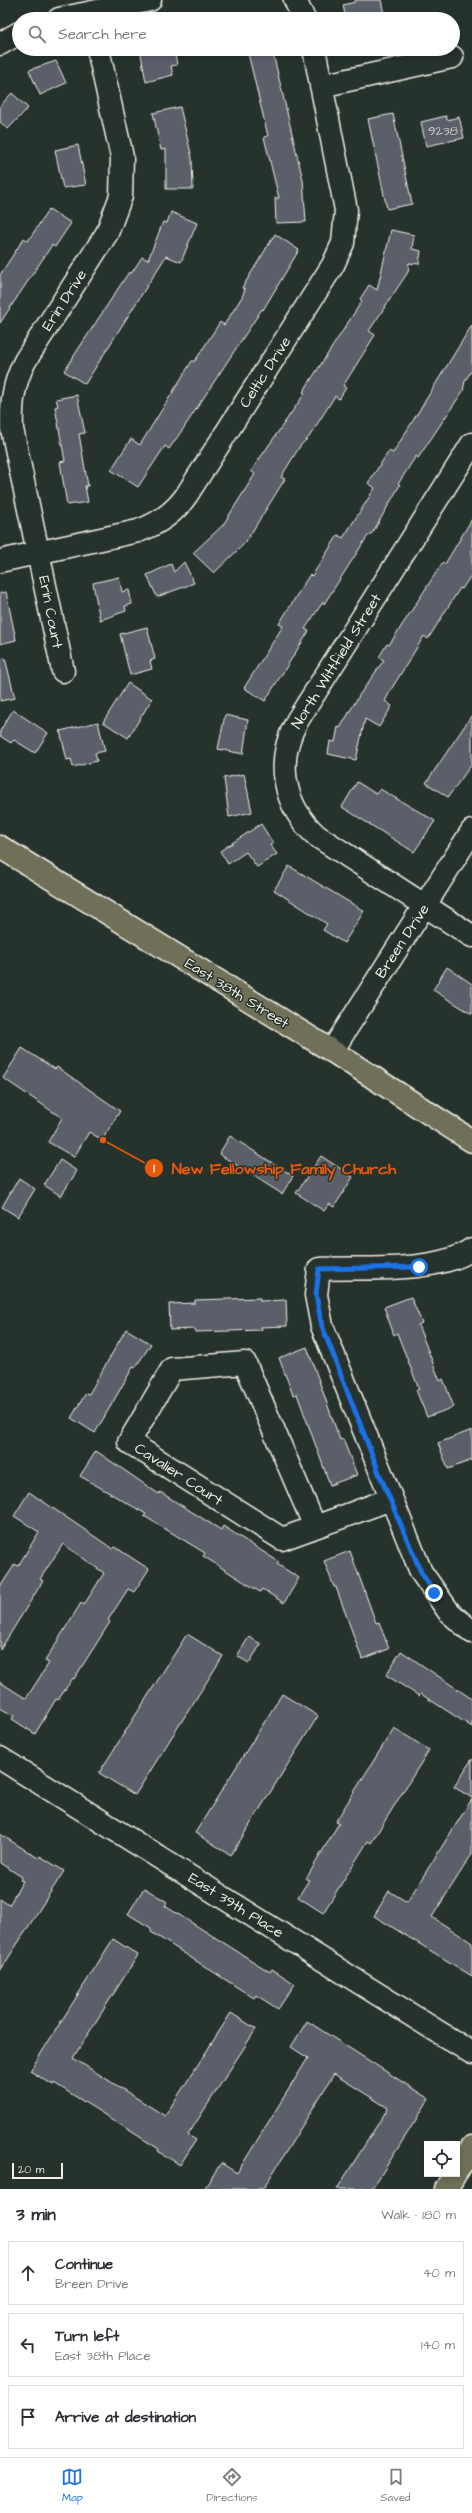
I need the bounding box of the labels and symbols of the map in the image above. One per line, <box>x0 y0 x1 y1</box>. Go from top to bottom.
house number: 9238 <box>428 122 459 140</box>
street label: Erin Drive <box>37 266 92 335</box>
street label: Celtic Drive <box>235 333 296 412</box>
street label: Erin Court <box>33 574 68 650</box>
street label: North Wittfield Street <box>286 590 387 733</box>
street label: Breen Drive <box>371 900 434 983</box>
street label: East 38th Street <box>181 953 293 1034</box>
callout: New Fellowship Family Church <box>144 1154 404 1182</box>
text: New Fellowship Family Church <box>172 1158 397 1181</box>
text: 1 <box>153 1160 155 1177</box>
route start <box>410 1258 428 1276</box>
street label: Cavalier Court <box>130 1438 227 1511</box>
route end <box>425 1584 443 1602</box>
street label: East 39th Place <box>184 1868 287 1943</box>
scale bar <box>12 2161 63 2180</box>

